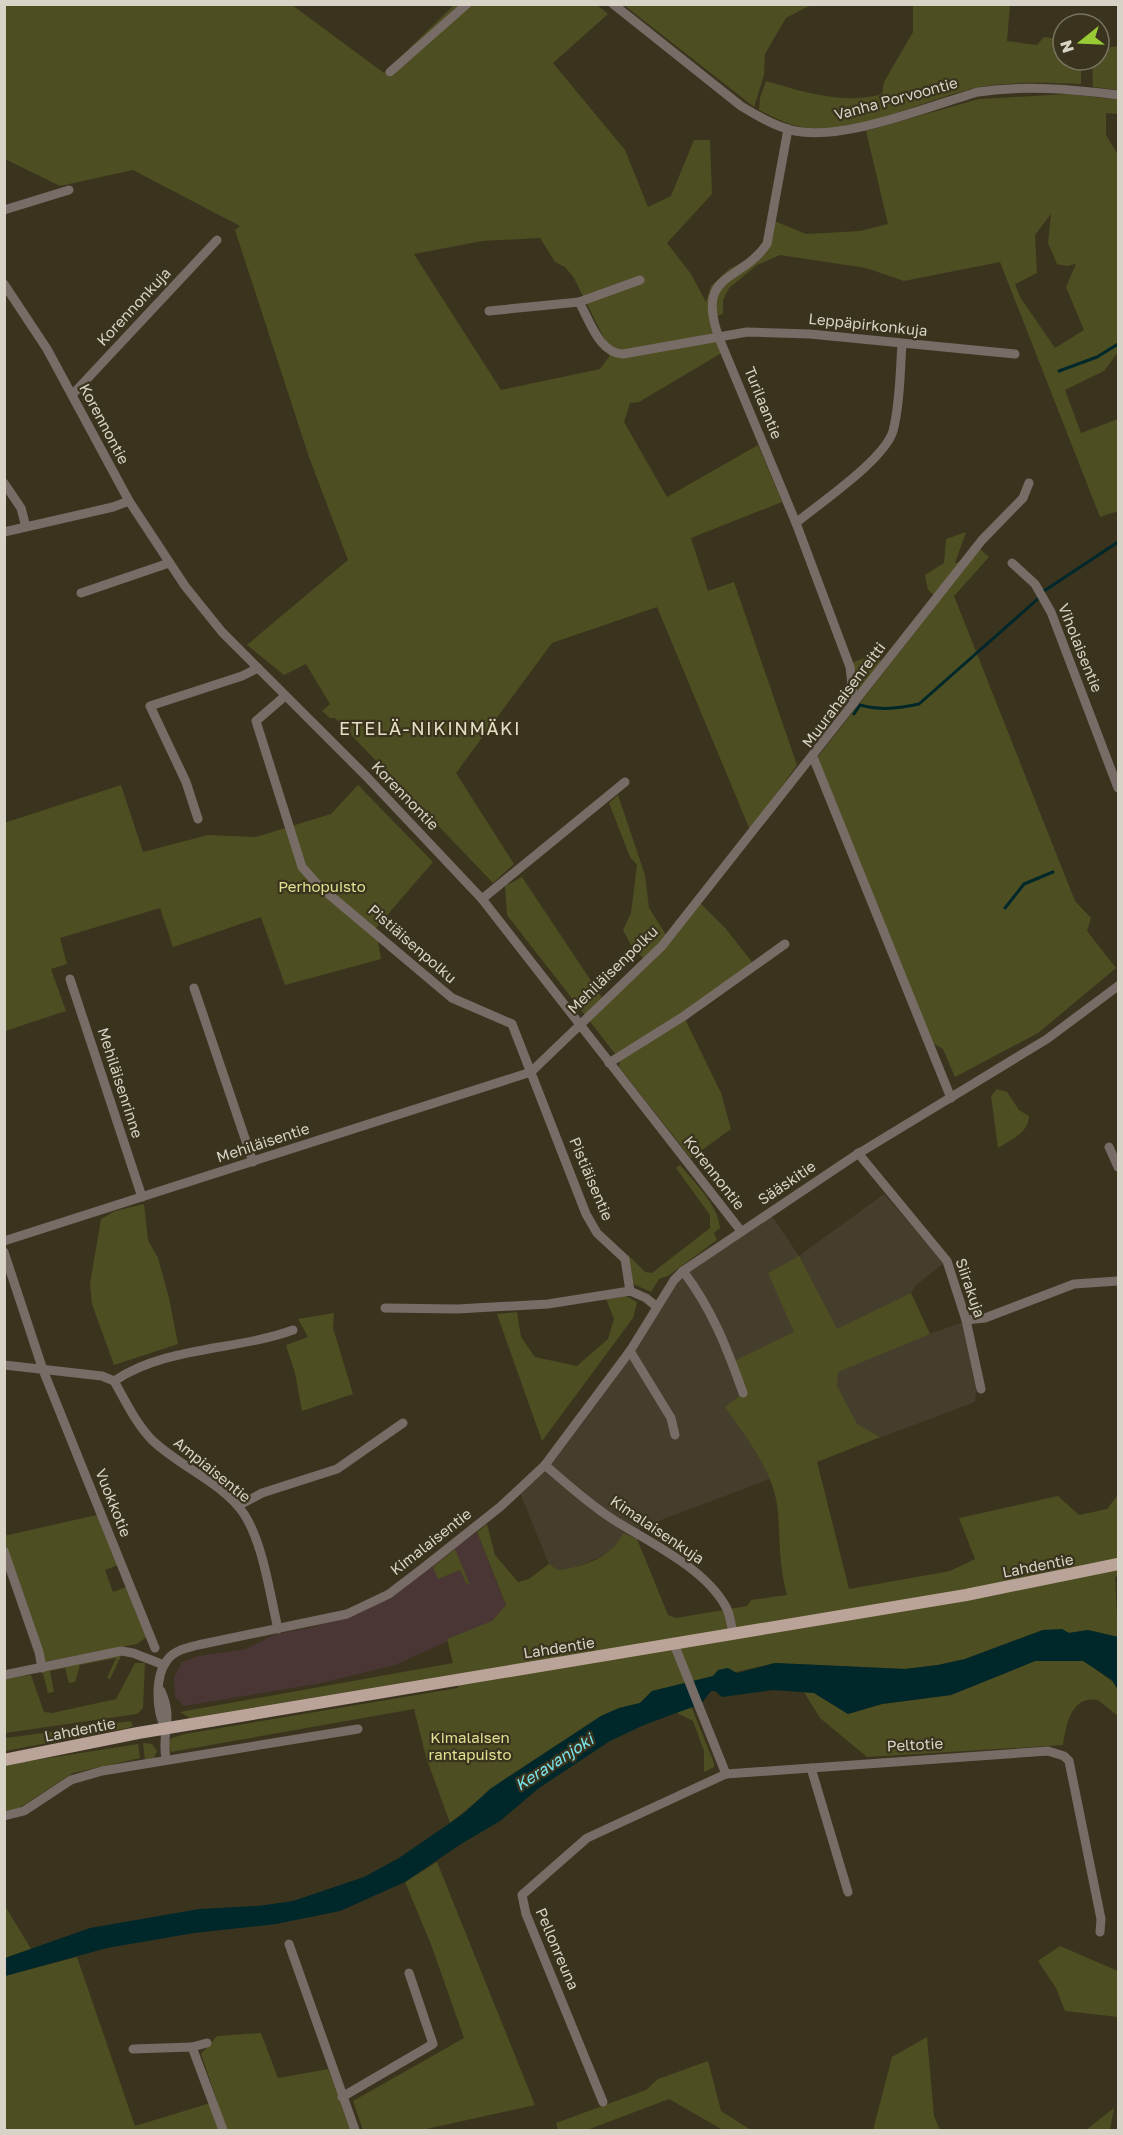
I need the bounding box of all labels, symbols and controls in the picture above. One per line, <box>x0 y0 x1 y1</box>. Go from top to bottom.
north arrow <box>1051 12 1111 72</box>
text: N <box>1055 38 1078 56</box>
street label: Vanha Porvoontie <box>832 73 960 123</box>
street label: Korennonkuja <box>93 264 174 349</box>
street label: Leppäpirkonkuja <box>808 309 929 339</box>
street label: Turilaantie <box>741 364 787 442</box>
street label: Korennontie <box>76 380 134 467</box>
street label: Viholaisentie <box>1055 601 1107 695</box>
street label: Muurahaisenreitti <box>798 638 889 751</box>
district label: ETELÄ-NIKINMÄKI <box>339 717 521 739</box>
street label: Korennontie <box>368 757 443 834</box>
park label: Perhopuisto <box>278 877 366 895</box>
street label: Pistiäisenpolku <box>365 900 460 986</box>
street label: Mehiläisenpolku <box>563 922 661 1017</box>
street label: Mehiläisenrinne <box>95 1025 147 1140</box>
street label: Mehiläisentie <box>214 1118 312 1166</box>
street label: Korennontie <box>680 1132 749 1213</box>
street label: Pistiäisentie <box>566 1134 618 1223</box>
street label: Sääskitie <box>754 1156 819 1208</box>
street label: Siirakuja <box>952 1255 990 1320</box>
street label: Ampiaisentie <box>171 1433 255 1506</box>
street label: Vuokkotie <box>92 1466 136 1540</box>
street label: Kimalaisenkuja <box>607 1491 708 1567</box>
street label: Kimalaisentie <box>386 1504 475 1578</box>
street label: Lahdentie <box>1001 1549 1075 1581</box>
street label: Lahdentie <box>522 1632 596 1662</box>
street label: Lahdentie <box>43 1713 117 1745</box>
park label: Kimalaisen rantapuisto <box>429 1728 512 1763</box>
water label: Keravanjoki <box>511 1728 598 1795</box>
street label: Peltotie <box>886 1734 944 1754</box>
street label: Pellonreuna <box>533 1905 583 1992</box>

